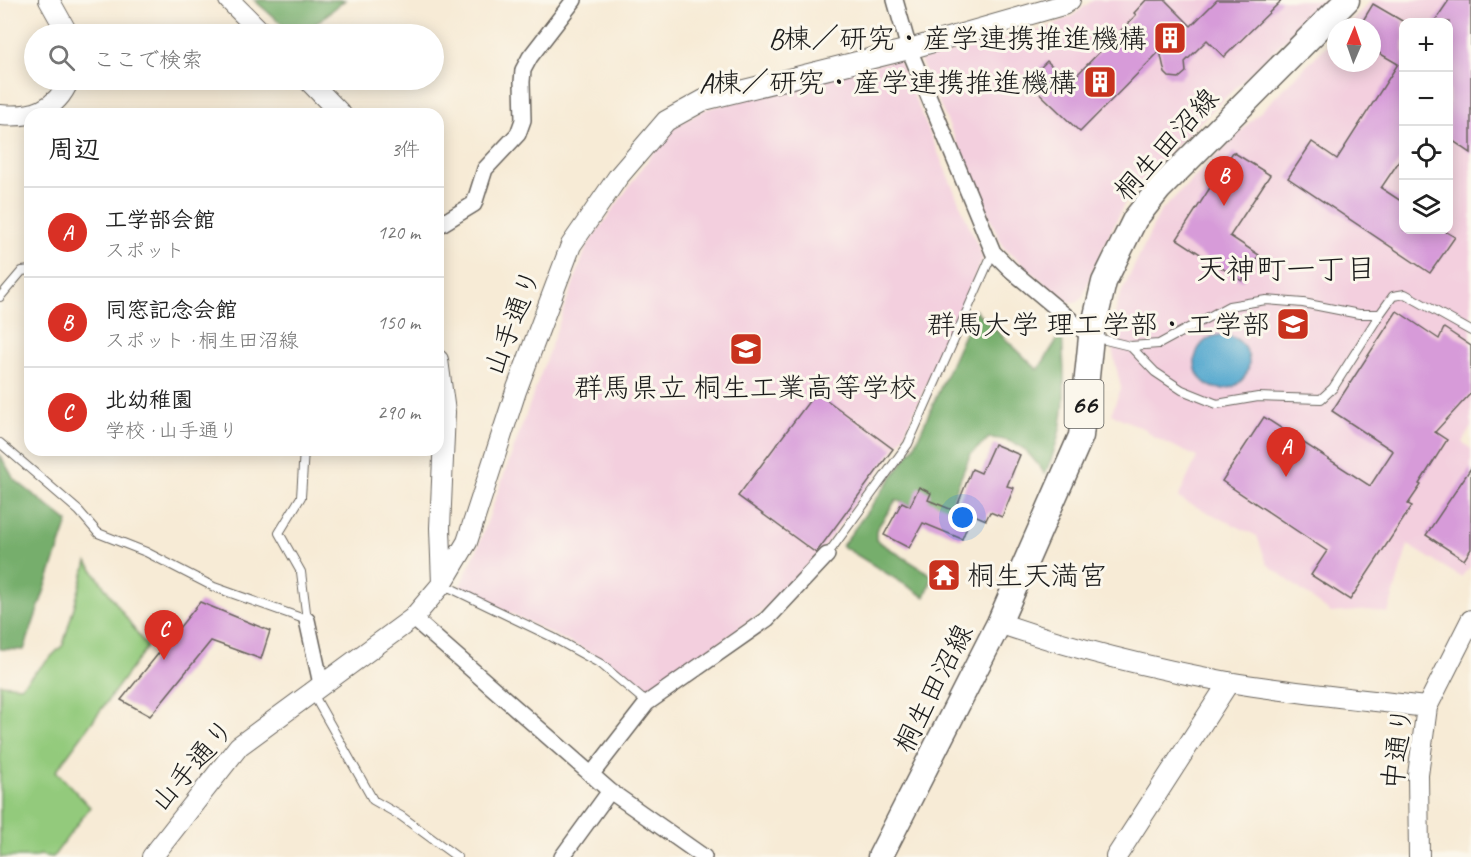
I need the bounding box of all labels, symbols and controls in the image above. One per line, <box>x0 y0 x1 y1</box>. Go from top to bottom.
north arrow <box>1327 18 1381 72</box>
map controls <box>1399 18 1453 234</box>
button: + <box>1399 18 1453 72</box>
building icon: B棟／研究・産学連携推進機構 <box>1152 20 1188 56</box>
place label: B棟／研究・産学連携推進機構 <box>768 21 1147 56</box>
search box <box>24 24 444 90</box>
icon: search <box>45 41 78 74</box>
text: ここで検索 <box>93 46 203 74</box>
building icon: A棟／研究・産学連携推進機構 <box>1082 64 1118 100</box>
place label: A棟／研究・産学連携推進機構 <box>699 65 1077 100</box>
button: − <box>1399 72 1453 126</box>
street label: 桐生田沼線 <box>1106 80 1226 208</box>
button: locate <box>1399 126 1453 180</box>
text: 周辺 <box>48 133 100 166</box>
text: 3件 <box>391 137 420 162</box>
pin: B <box>1204 156 1244 206</box>
button: layers <box>1399 180 1453 234</box>
text: 工学部会館 <box>105 206 215 234</box>
text: A <box>62 220 73 245</box>
text: 120 m <box>377 220 420 245</box>
text: スポット <box>105 238 185 263</box>
district label: 天神町一丁目 <box>1196 250 1376 288</box>
street label: 山手通り <box>476 263 548 381</box>
text: 同窓記念会館 <box>105 296 237 324</box>
school or university icon: 群馬大学 理工学部・工学部 <box>1275 306 1311 342</box>
place label: 群馬大学 理工学部・工学部 <box>927 307 1270 342</box>
text: B <box>62 310 73 335</box>
text: 150 m <box>377 310 420 335</box>
text: スポット · 桐生田沼線 <box>105 328 298 353</box>
school or university icon: 群馬県立 桐生工業高等学校 <box>728 331 764 367</box>
place label: 群馬県立 桐生工業高等学校 <box>575 370 917 405</box>
road number: 66 <box>1064 380 1104 428</box>
text: 北幼稚園 <box>105 386 193 414</box>
text: C <box>63 400 72 425</box>
text: 290 m <box>377 400 420 425</box>
text: 学校 · 山手通り <box>105 418 238 443</box>
pin: A <box>1266 428 1306 477</box>
your location <box>948 503 977 532</box>
temple icon: 桐生天満宮 <box>926 557 962 593</box>
place label: 桐生天満宮 <box>967 558 1107 593</box>
pin: C <box>144 610 184 660</box>
street label: 桐生田沼線 <box>886 618 980 758</box>
street label: 中通り <box>1375 704 1419 792</box>
street label: 山手通り <box>142 711 242 819</box>

